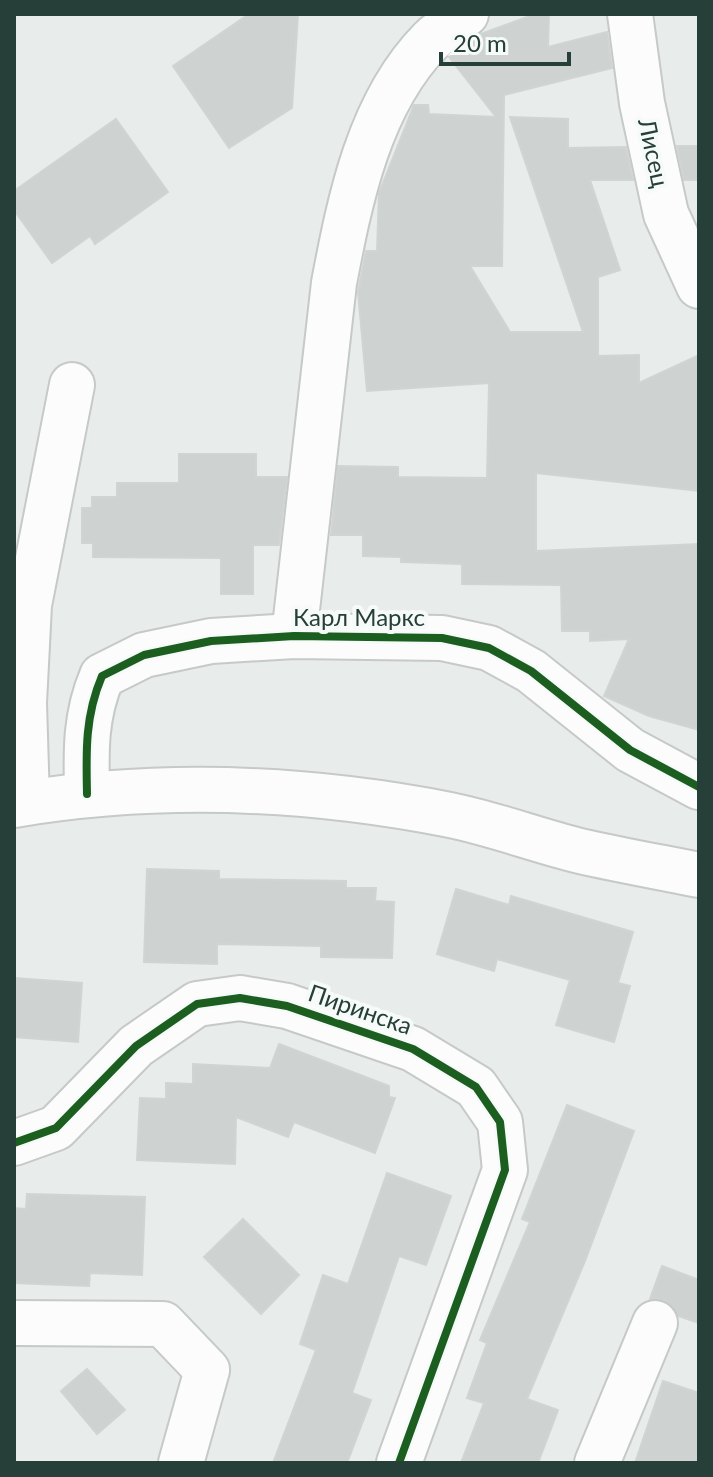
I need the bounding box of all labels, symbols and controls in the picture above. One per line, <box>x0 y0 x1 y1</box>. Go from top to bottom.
scale bar <box>441 16 569 66</box>
text: 20 m <box>453 28 507 57</box>
street label: Лисец <box>633 115 676 190</box>
street label: Карл Маркс <box>293 602 425 631</box>
street label: Пиринска <box>305 977 416 1040</box>

